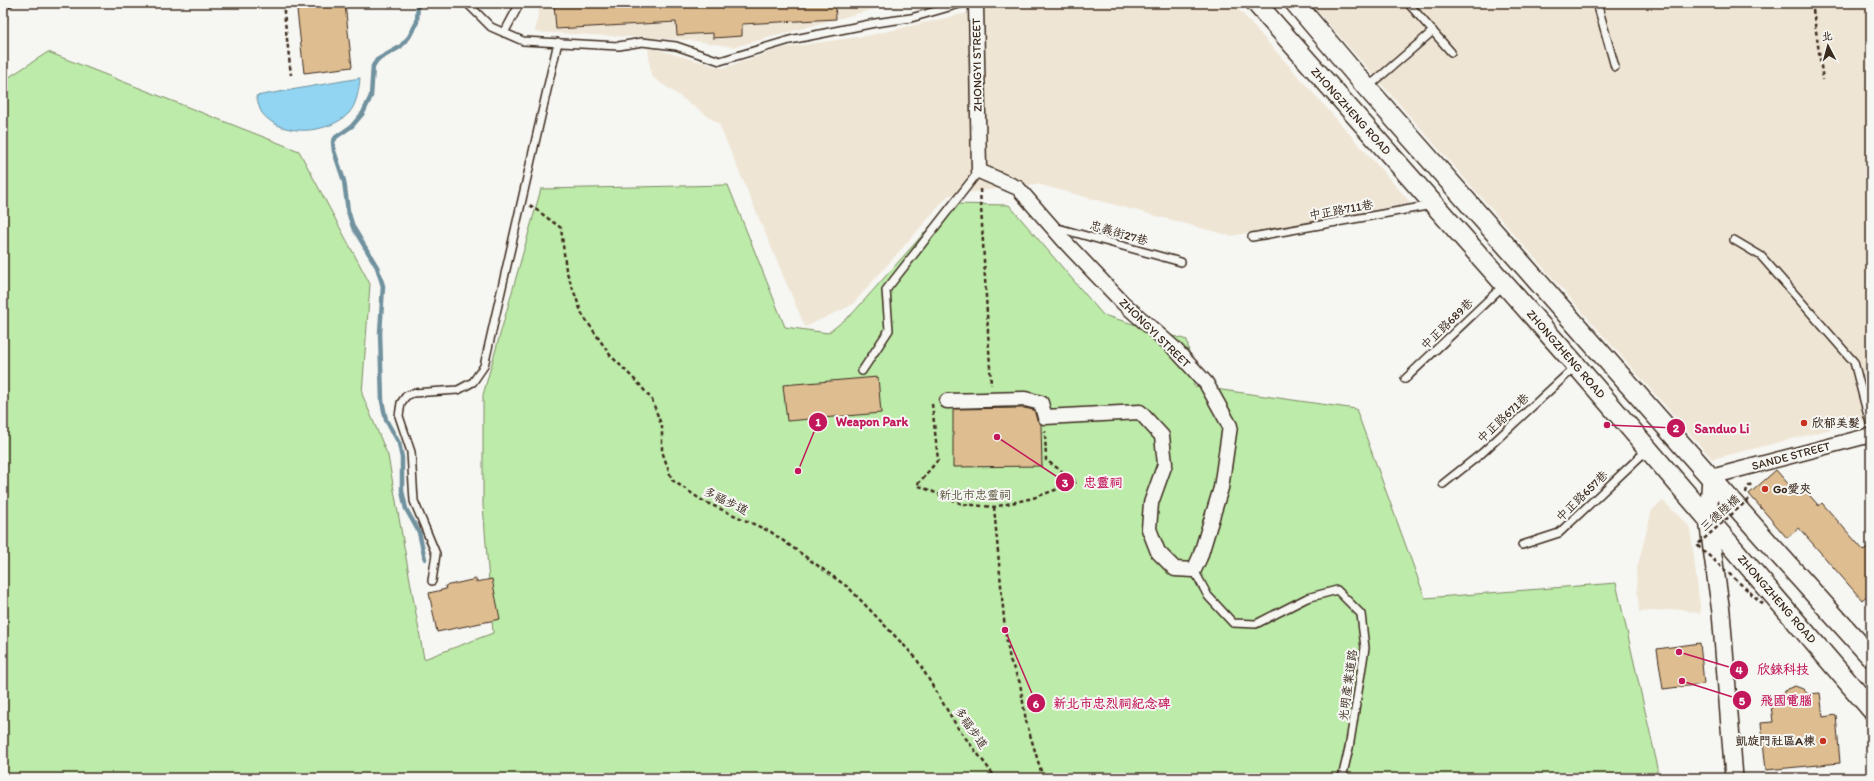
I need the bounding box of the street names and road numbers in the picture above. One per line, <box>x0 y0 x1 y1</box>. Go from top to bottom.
street label: ZHONGYI STREET <box>969 18 985 112</box>
street label: ZHONGZHENG ROAD <box>1308 64 1394 158</box>
street label: 中正路711巷 <box>1308 197 1374 223</box>
street label: 忠義街27巷 <box>1088 218 1150 248</box>
street label: ZHONGYI STREET <box>1116 295 1194 371</box>
street label: 中正路689巷 <box>1418 296 1476 352</box>
street label: ZHONGZHENG ROAD <box>1524 307 1608 401</box>
street label: 中正路671巷 <box>1474 390 1532 446</box>
street label: SANDE STREET <box>1750 439 1832 473</box>
street label: 中正路657巷 <box>1553 468 1611 524</box>
street label: 多福步道 <box>701 484 751 518</box>
street label: 三德陸橋 <box>1697 492 1743 534</box>
street label: ZHONGZHENG ROAD <box>1735 552 1819 646</box>
street label: 光明產業道路 <box>1336 648 1360 722</box>
street label: 多福步道 <box>951 704 991 752</box>

